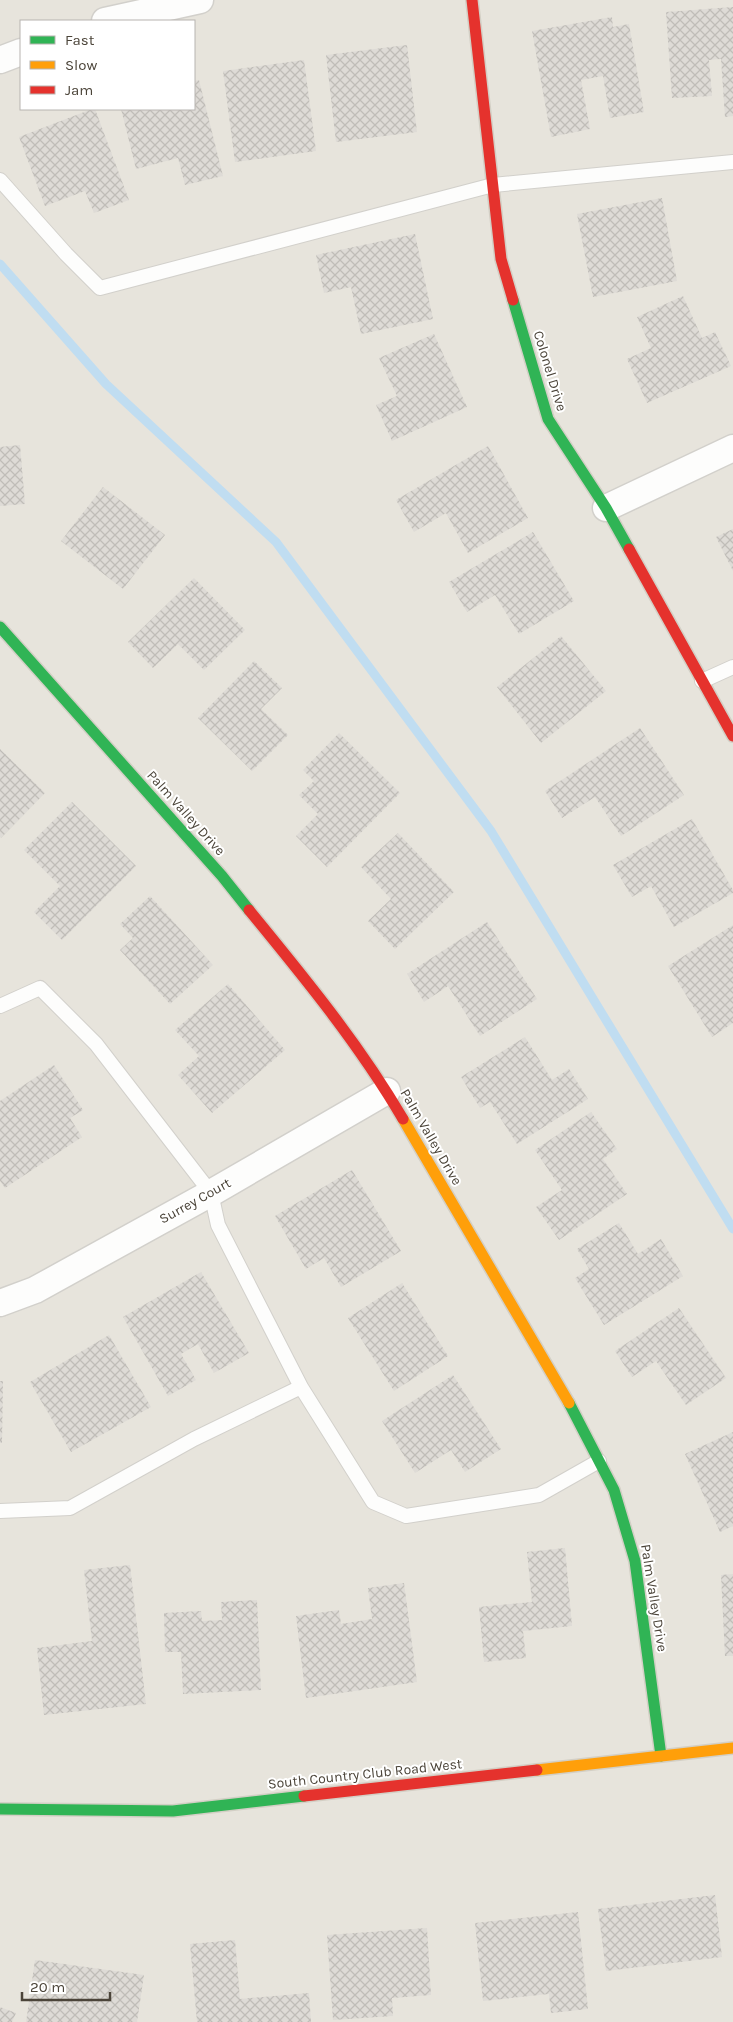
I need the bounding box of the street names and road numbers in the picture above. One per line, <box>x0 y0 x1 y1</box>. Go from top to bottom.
street label: Colonel Drive <box>530 329 570 413</box>
street label: Palm Valley Drive <box>143 767 229 859</box>
street label: Palm Valley Drive <box>397 1086 465 1188</box>
street label: Surrey Court <box>156 1174 234 1228</box>
street label: Palm Valley Drive <box>637 1543 671 1653</box>
street label: South Country Club Road West <box>267 1755 463 1793</box>

